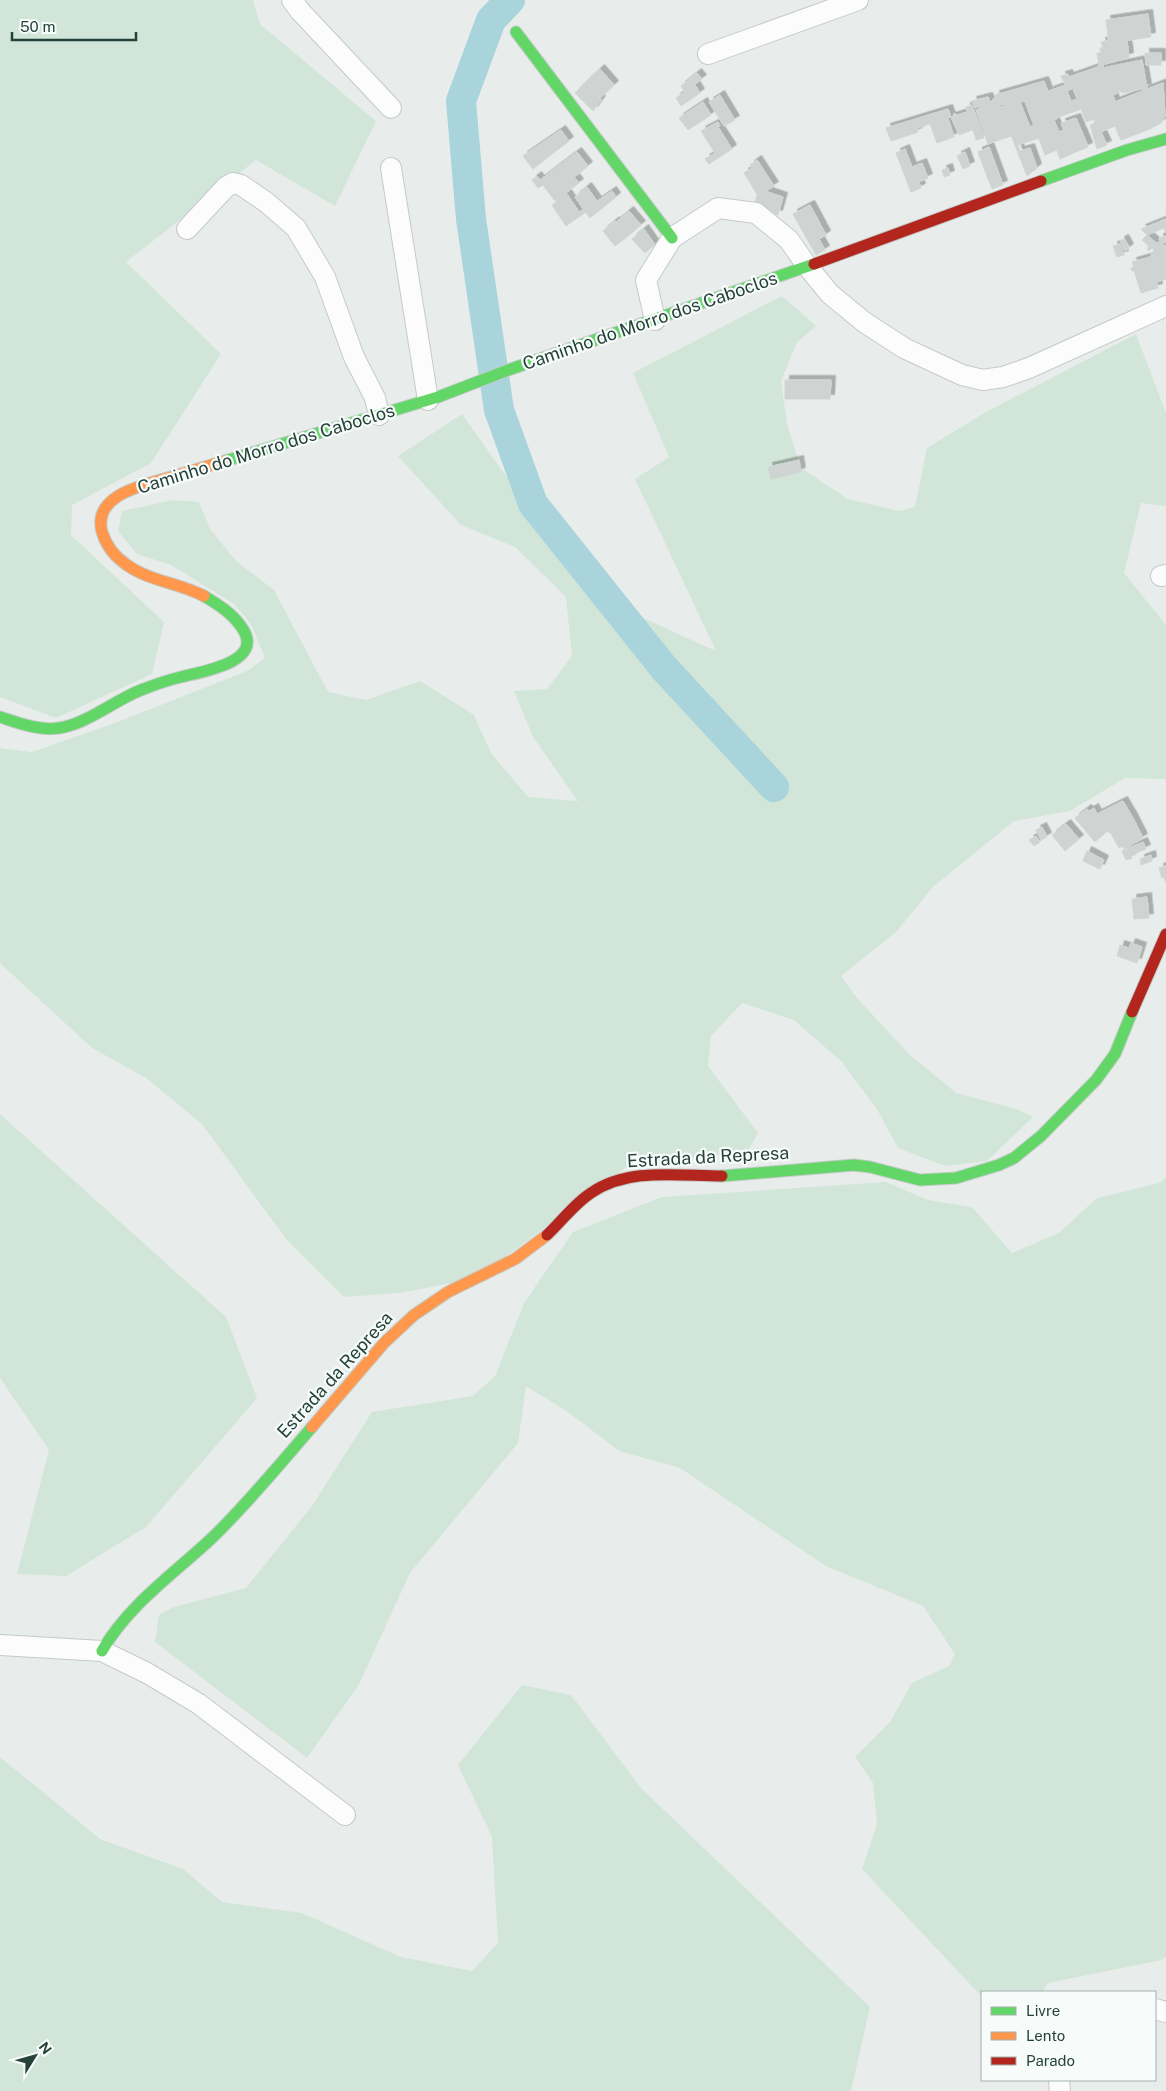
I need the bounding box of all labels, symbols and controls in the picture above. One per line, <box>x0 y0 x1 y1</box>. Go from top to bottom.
scale bar <box>12 10 136 42</box>
text: 50 m <box>20 18 55 35</box>
street label: Caminho do Morro dos Caboclos <box>520 267 780 374</box>
street label: Caminho do Morro dos Caboclos <box>135 399 397 498</box>
street label: Estrada da Represa <box>626 1142 790 1171</box>
street label: Estrada da Represa <box>273 1307 397 1442</box>
legend <box>981 1991 1156 2081</box>
text: Livre <box>1026 2002 1060 2019</box>
text: Lento <box>1026 2027 1065 2044</box>
north arrow <box>10 2031 60 2081</box>
text: N <box>36 2039 55 2057</box>
text: Parado <box>1026 2052 1075 2069</box>

